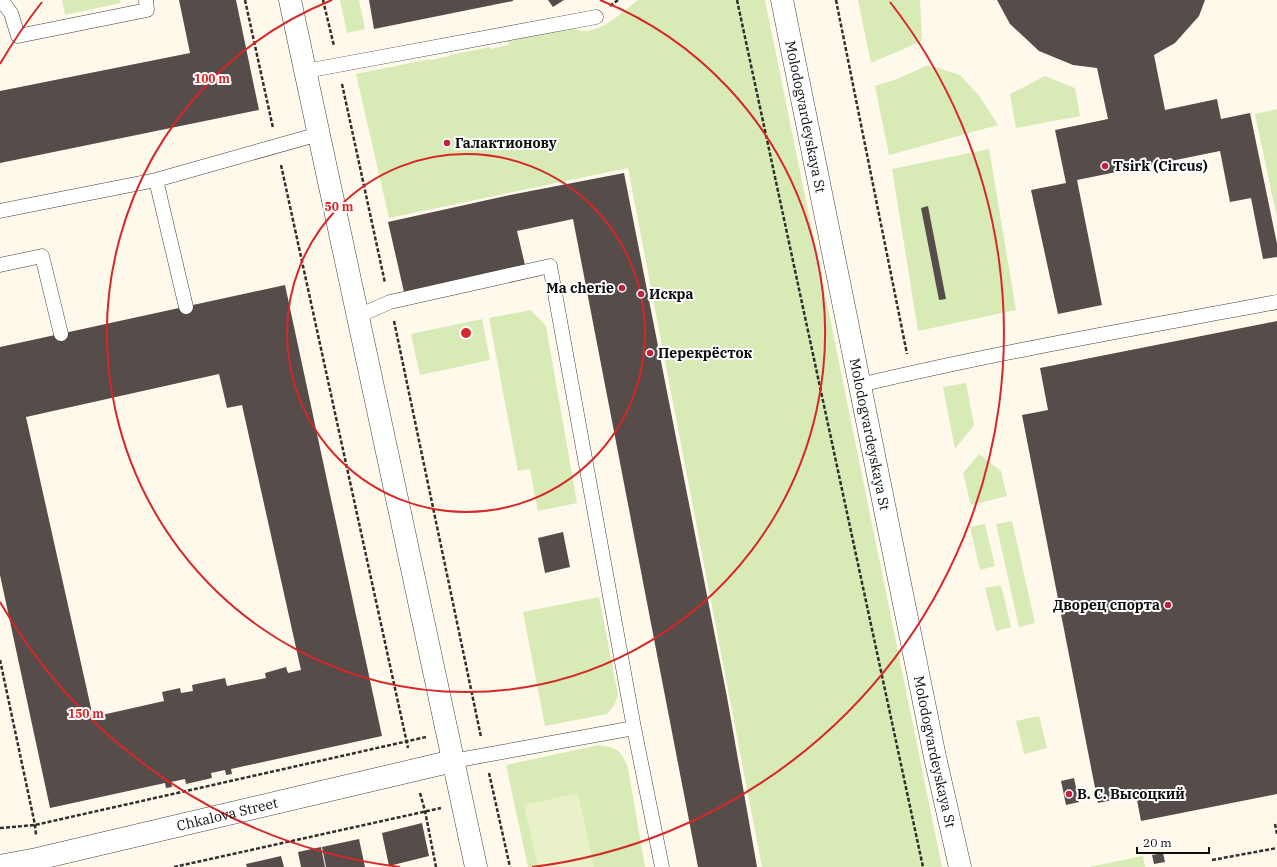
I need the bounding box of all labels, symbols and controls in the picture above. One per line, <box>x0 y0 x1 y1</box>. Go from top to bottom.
street label: Molodogvardeyskaya St <box>781 39 830 194</box>
text: 100 m <box>194 71 230 86</box>
place label: Галактионову <box>455 134 557 152</box>
marker: Галактионову <box>442 138 452 148</box>
place label: Tsirk (Circus) <box>1113 157 1208 175</box>
marker: Tsirk (Circus) <box>1100 161 1110 171</box>
text: 50 m <box>325 199 354 214</box>
place label: Ma cherie <box>546 279 614 297</box>
marker: Ma cherie <box>617 283 627 293</box>
place label: Искра <box>649 285 694 303</box>
marker: Искра <box>636 289 646 299</box>
centre of rings <box>459 326 473 340</box>
place label: Перекрёсток <box>658 344 753 362</box>
marker: Перекрёсток <box>645 348 655 358</box>
street label: Molodogvardeyskaya St <box>846 356 894 512</box>
place label: Дворец спорта <box>1053 596 1160 614</box>
marker: Дворец спорта <box>1163 600 1173 610</box>
street label: Molodogvardeyskaya St <box>910 674 960 829</box>
text: 150 m <box>68 706 104 721</box>
place label: В. С. Высоцкий <box>1077 785 1185 803</box>
marker: В. С. Высоцкий <box>1064 789 1074 799</box>
street label: Chkalova Street <box>175 794 279 835</box>
scale bar <box>1137 829 1209 855</box>
text: 20 m <box>1143 835 1172 850</box>

